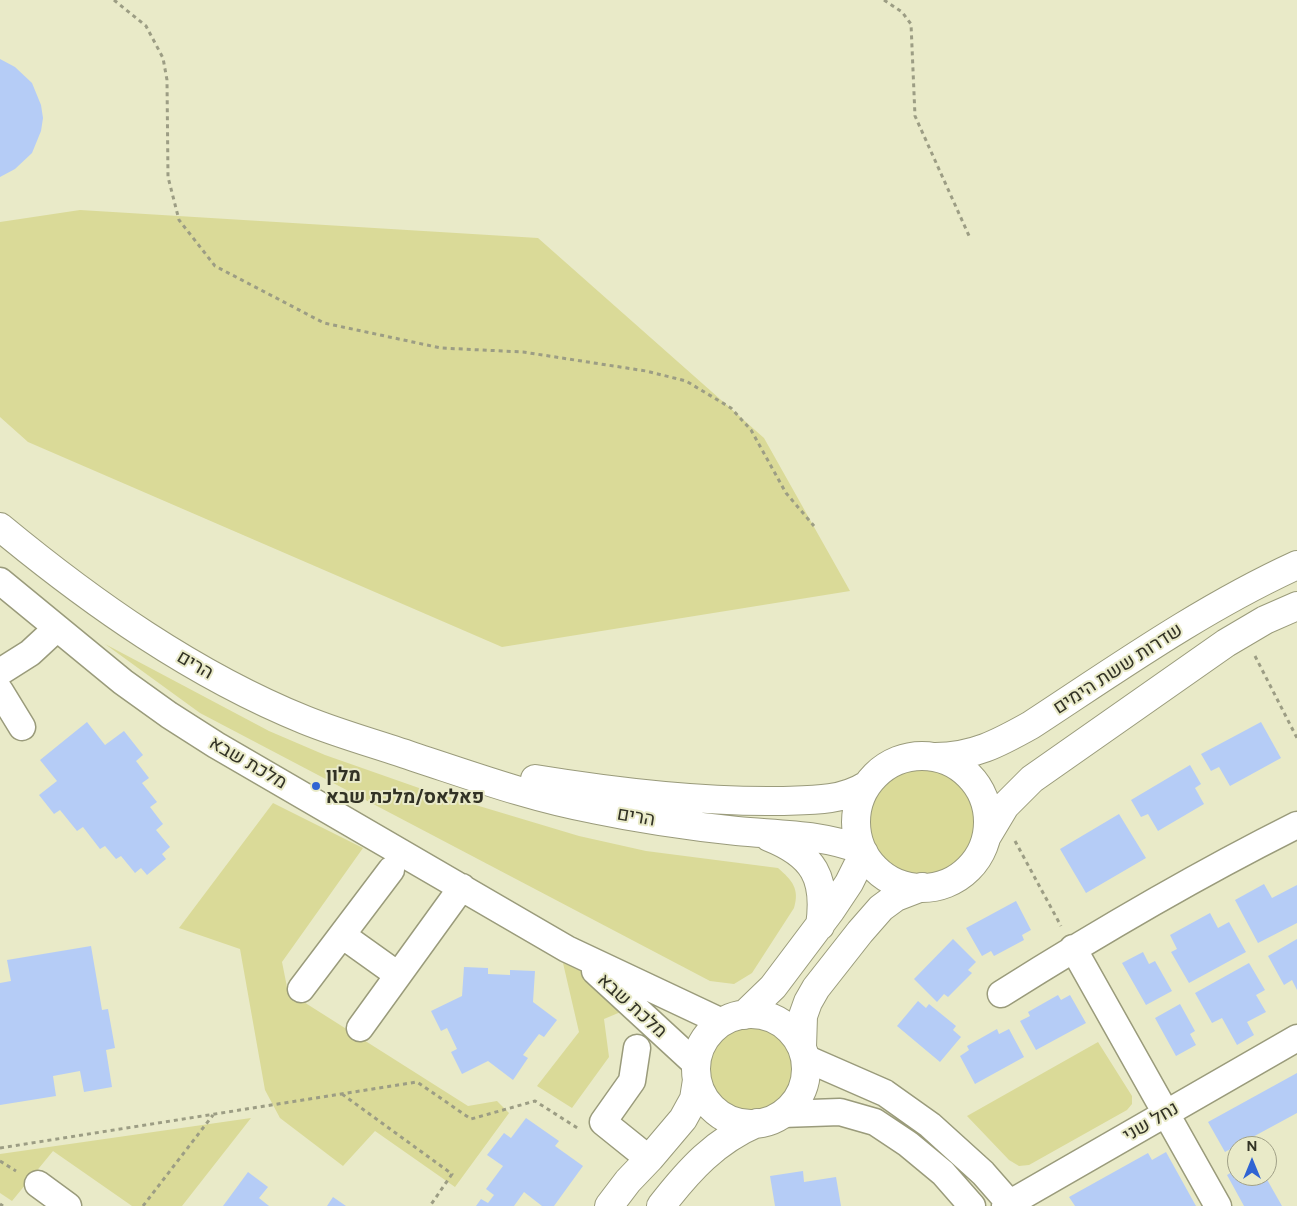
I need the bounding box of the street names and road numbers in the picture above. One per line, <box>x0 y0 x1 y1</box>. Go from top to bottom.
street label: שדרות ששת הימים <box>1049 619 1187 719</box>
street label: הרים <box>173 646 217 684</box>
street label: מלכת שבא <box>205 732 291 794</box>
street label: הרים <box>615 802 657 832</box>
street label: מלכת שבא <box>592 969 672 1043</box>
street label: נחל שני <box>1119 1097 1183 1147</box>

